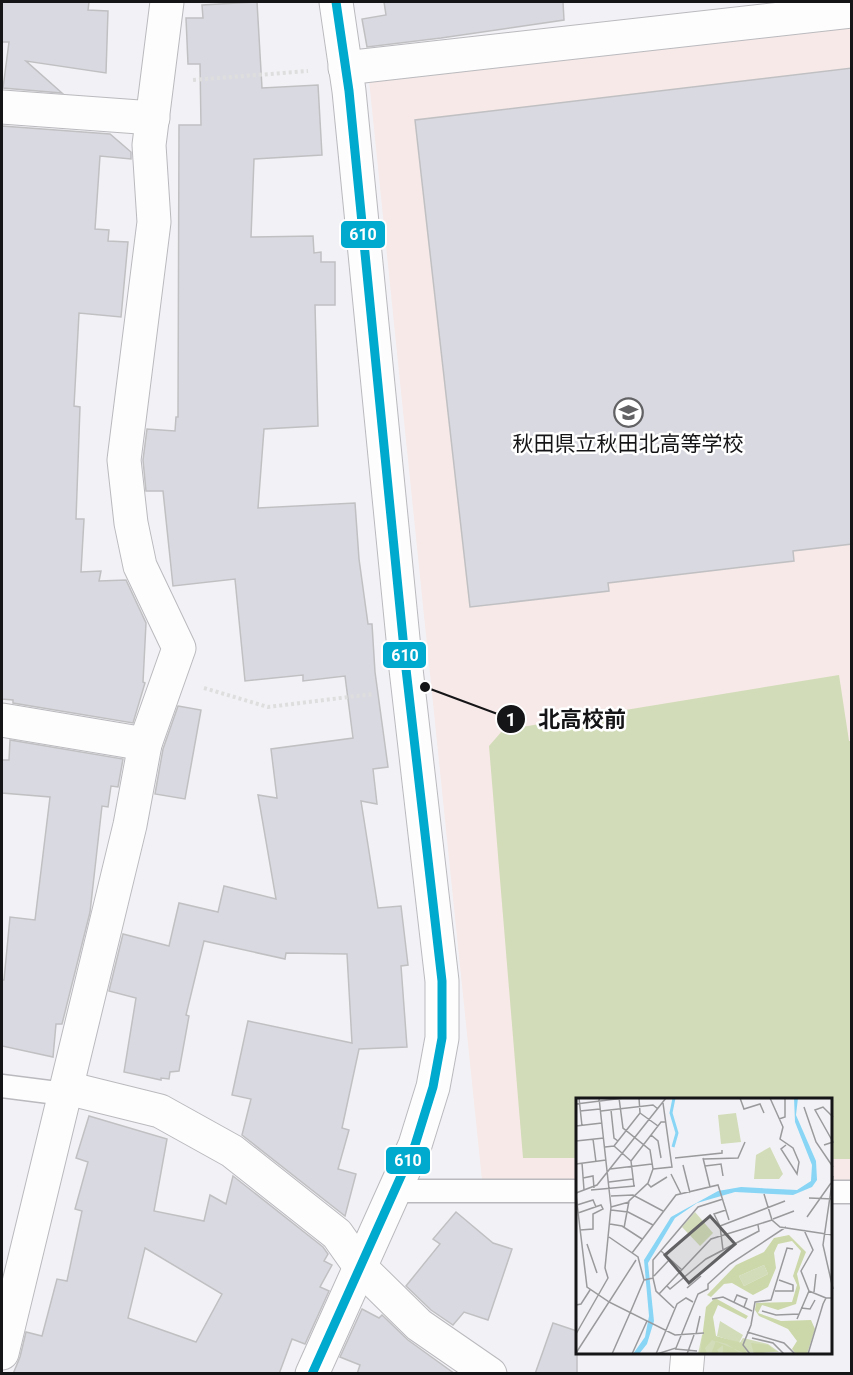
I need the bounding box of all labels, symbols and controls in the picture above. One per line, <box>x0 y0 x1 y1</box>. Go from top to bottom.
line badge: 610 <box>340 220 386 249</box>
text: 610 <box>349 225 377 244</box>
school or university icon: 秋田県立秋田北高等学校 <box>612 397 644 429</box>
place label: 秋田県立秋田北高等学校 <box>513 432 744 456</box>
line badge: 610 <box>382 641 427 669</box>
text: 610 <box>391 646 419 665</box>
callout: 北高校前 <box>496 699 638 739</box>
text: 北高校前 <box>538 707 626 732</box>
text: 1 <box>506 709 516 730</box>
inset map <box>576 1098 832 1354</box>
line badge: 610 <box>385 1146 431 1175</box>
text: 610 <box>394 1151 422 1170</box>

